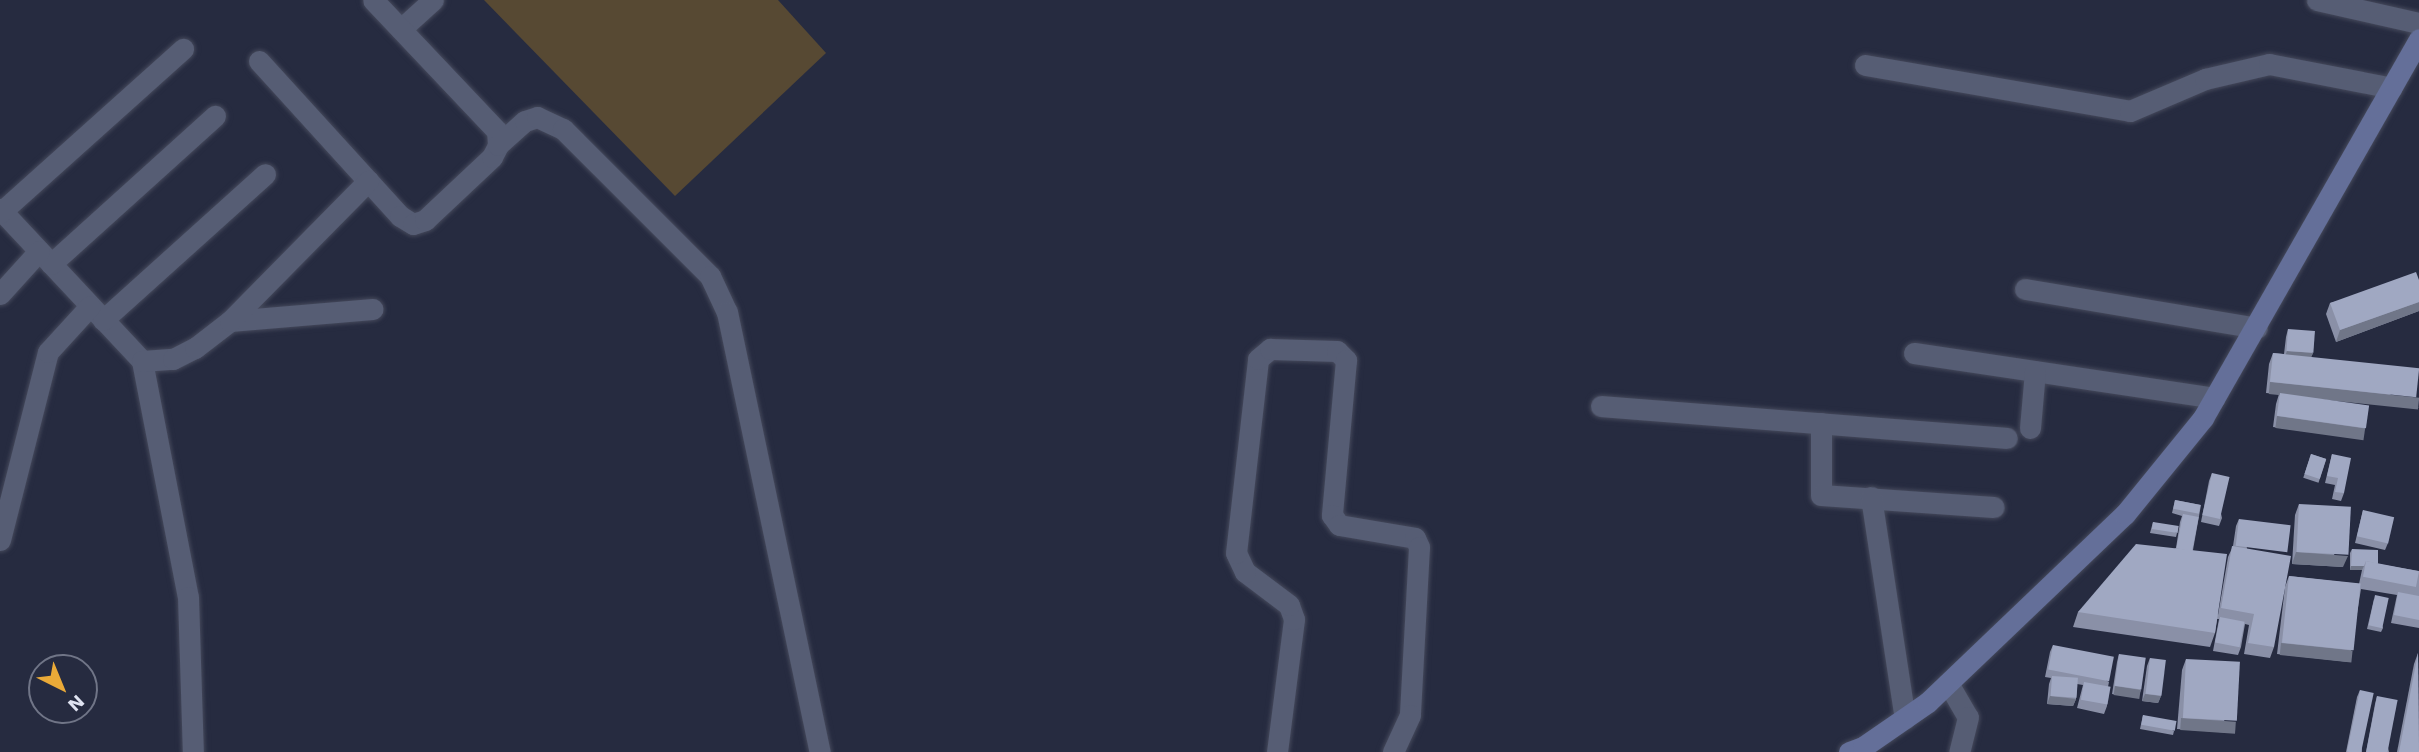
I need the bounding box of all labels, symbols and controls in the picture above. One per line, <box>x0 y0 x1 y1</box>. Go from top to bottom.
north arrow <box>28 654 98 724</box>
text: N <box>63 690 89 716</box>

